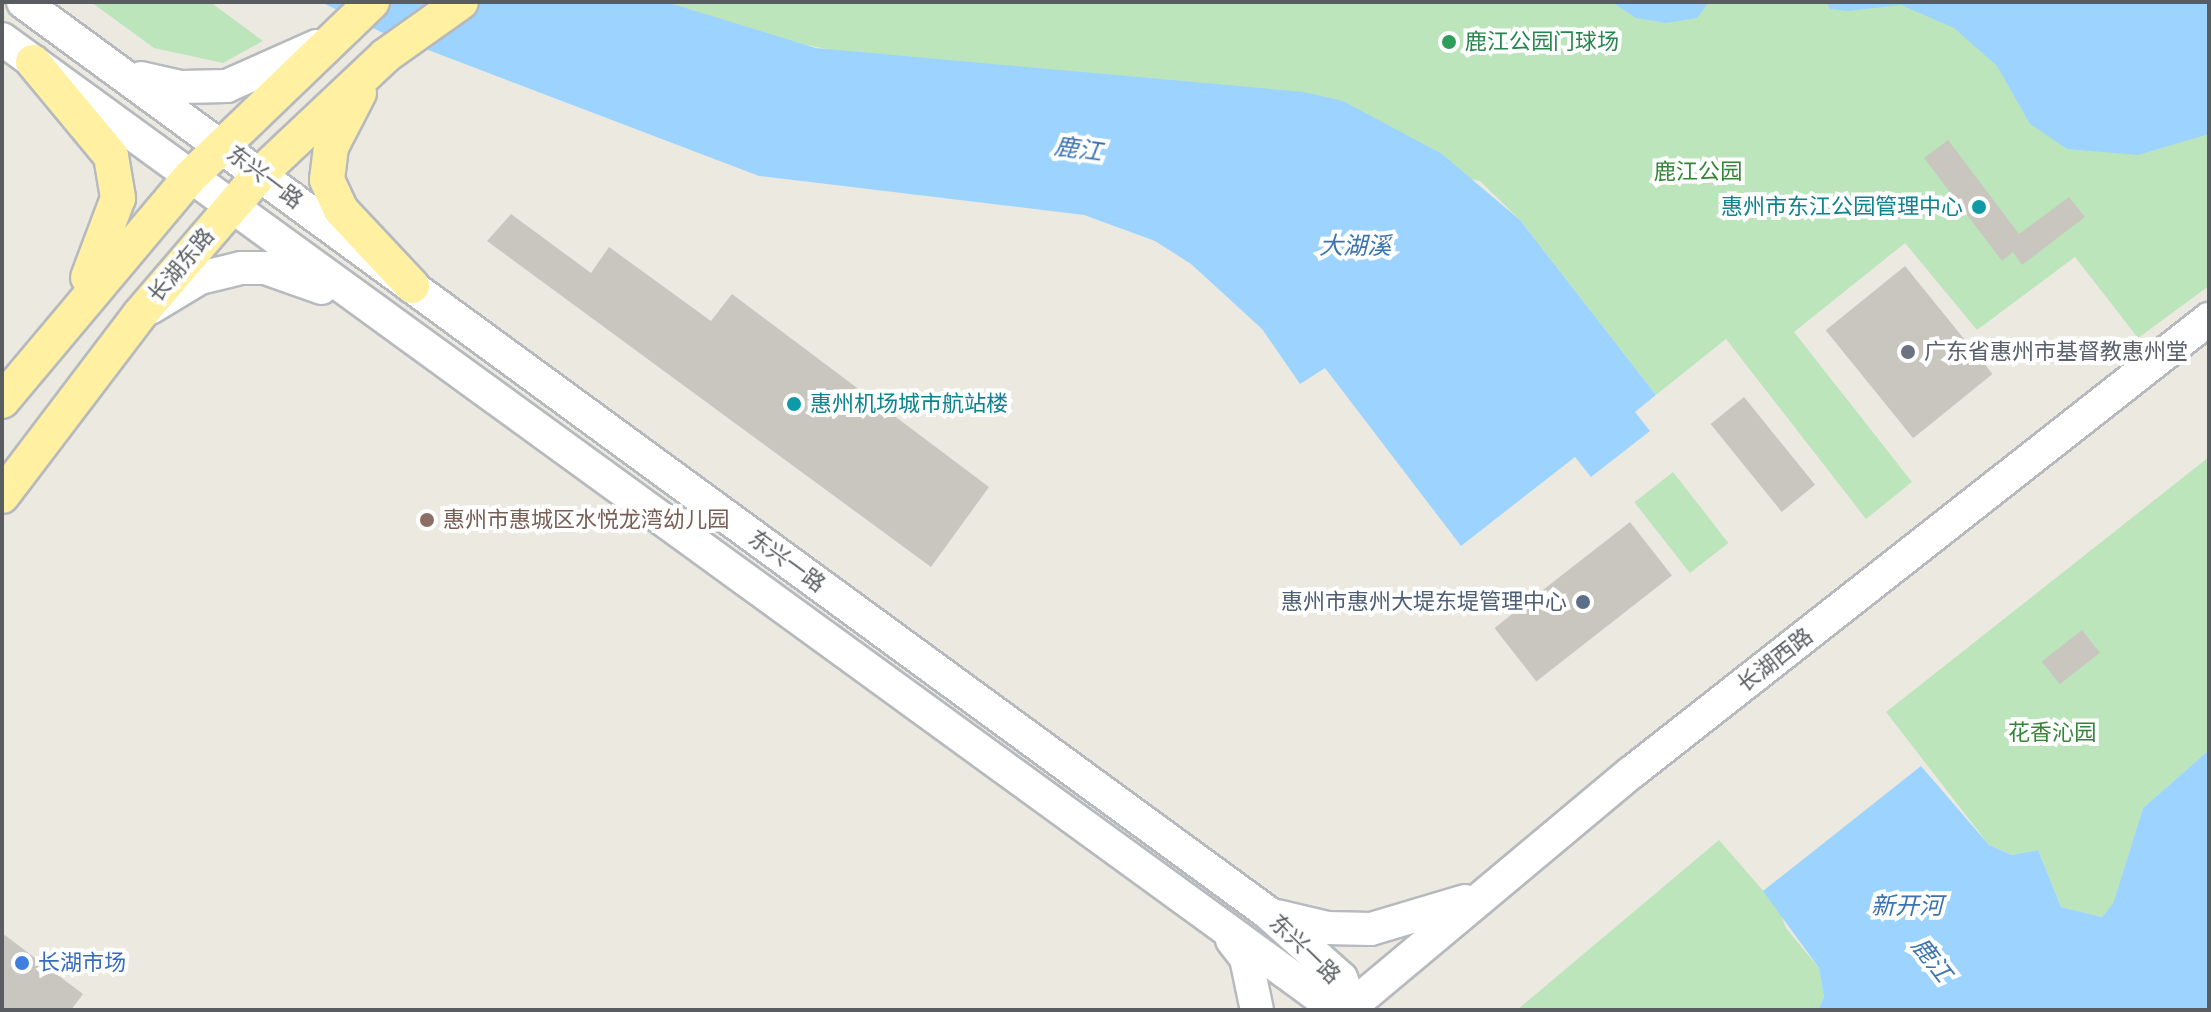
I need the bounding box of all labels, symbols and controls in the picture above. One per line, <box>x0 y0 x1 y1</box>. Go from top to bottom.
place label: 鹿江公园门球场 <box>1465 29 1619 55</box>
marker: 鹿江公园门球场 <box>1440 33 1458 51</box>
water label: 鹿江 <box>1052 132 1104 168</box>
street label: 东兴一路 <box>222 140 308 214</box>
park label: 鹿江公园 <box>1654 159 1742 185</box>
place label: 惠州市东江公园管理中心 <box>1721 194 1963 220</box>
marker: 惠州市东江公园管理中心 <box>1970 198 1988 216</box>
street label: 长湖东路 <box>143 223 219 307</box>
water label: 大湖溪 <box>1319 233 1391 261</box>
place label: 广东省惠州市基督教惠州堂 <box>1924 339 2188 365</box>
marker: 广东省惠州市基督教惠州堂 <box>1899 343 1917 361</box>
place label: 惠州机场城市航站楼 <box>810 391 1008 417</box>
marker: 惠州机场城市航站楼 <box>785 395 803 413</box>
place label: 惠州市惠城区水悦龙湾幼儿园 <box>443 507 729 533</box>
marker: 惠州市惠城区水悦龙湾幼儿园 <box>418 511 436 529</box>
street label: 东兴一路 <box>744 524 830 598</box>
place label: 惠州市惠州大堤东堤管理中心 <box>1281 589 1567 615</box>
marker: 惠州市惠州大堤东堤管理中心 <box>1574 593 1592 611</box>
street label: 长湖西路 <box>1732 623 1818 697</box>
park label: 花香沁园 <box>2008 720 2096 746</box>
water label: 新开河 <box>1871 893 1943 921</box>
street label: 东兴一路 <box>1264 909 1346 989</box>
water label: 鹿江 <box>1905 932 1957 988</box>
place label: 长湖市场 <box>38 950 126 976</box>
marker: 长湖市场 <box>13 954 31 972</box>

